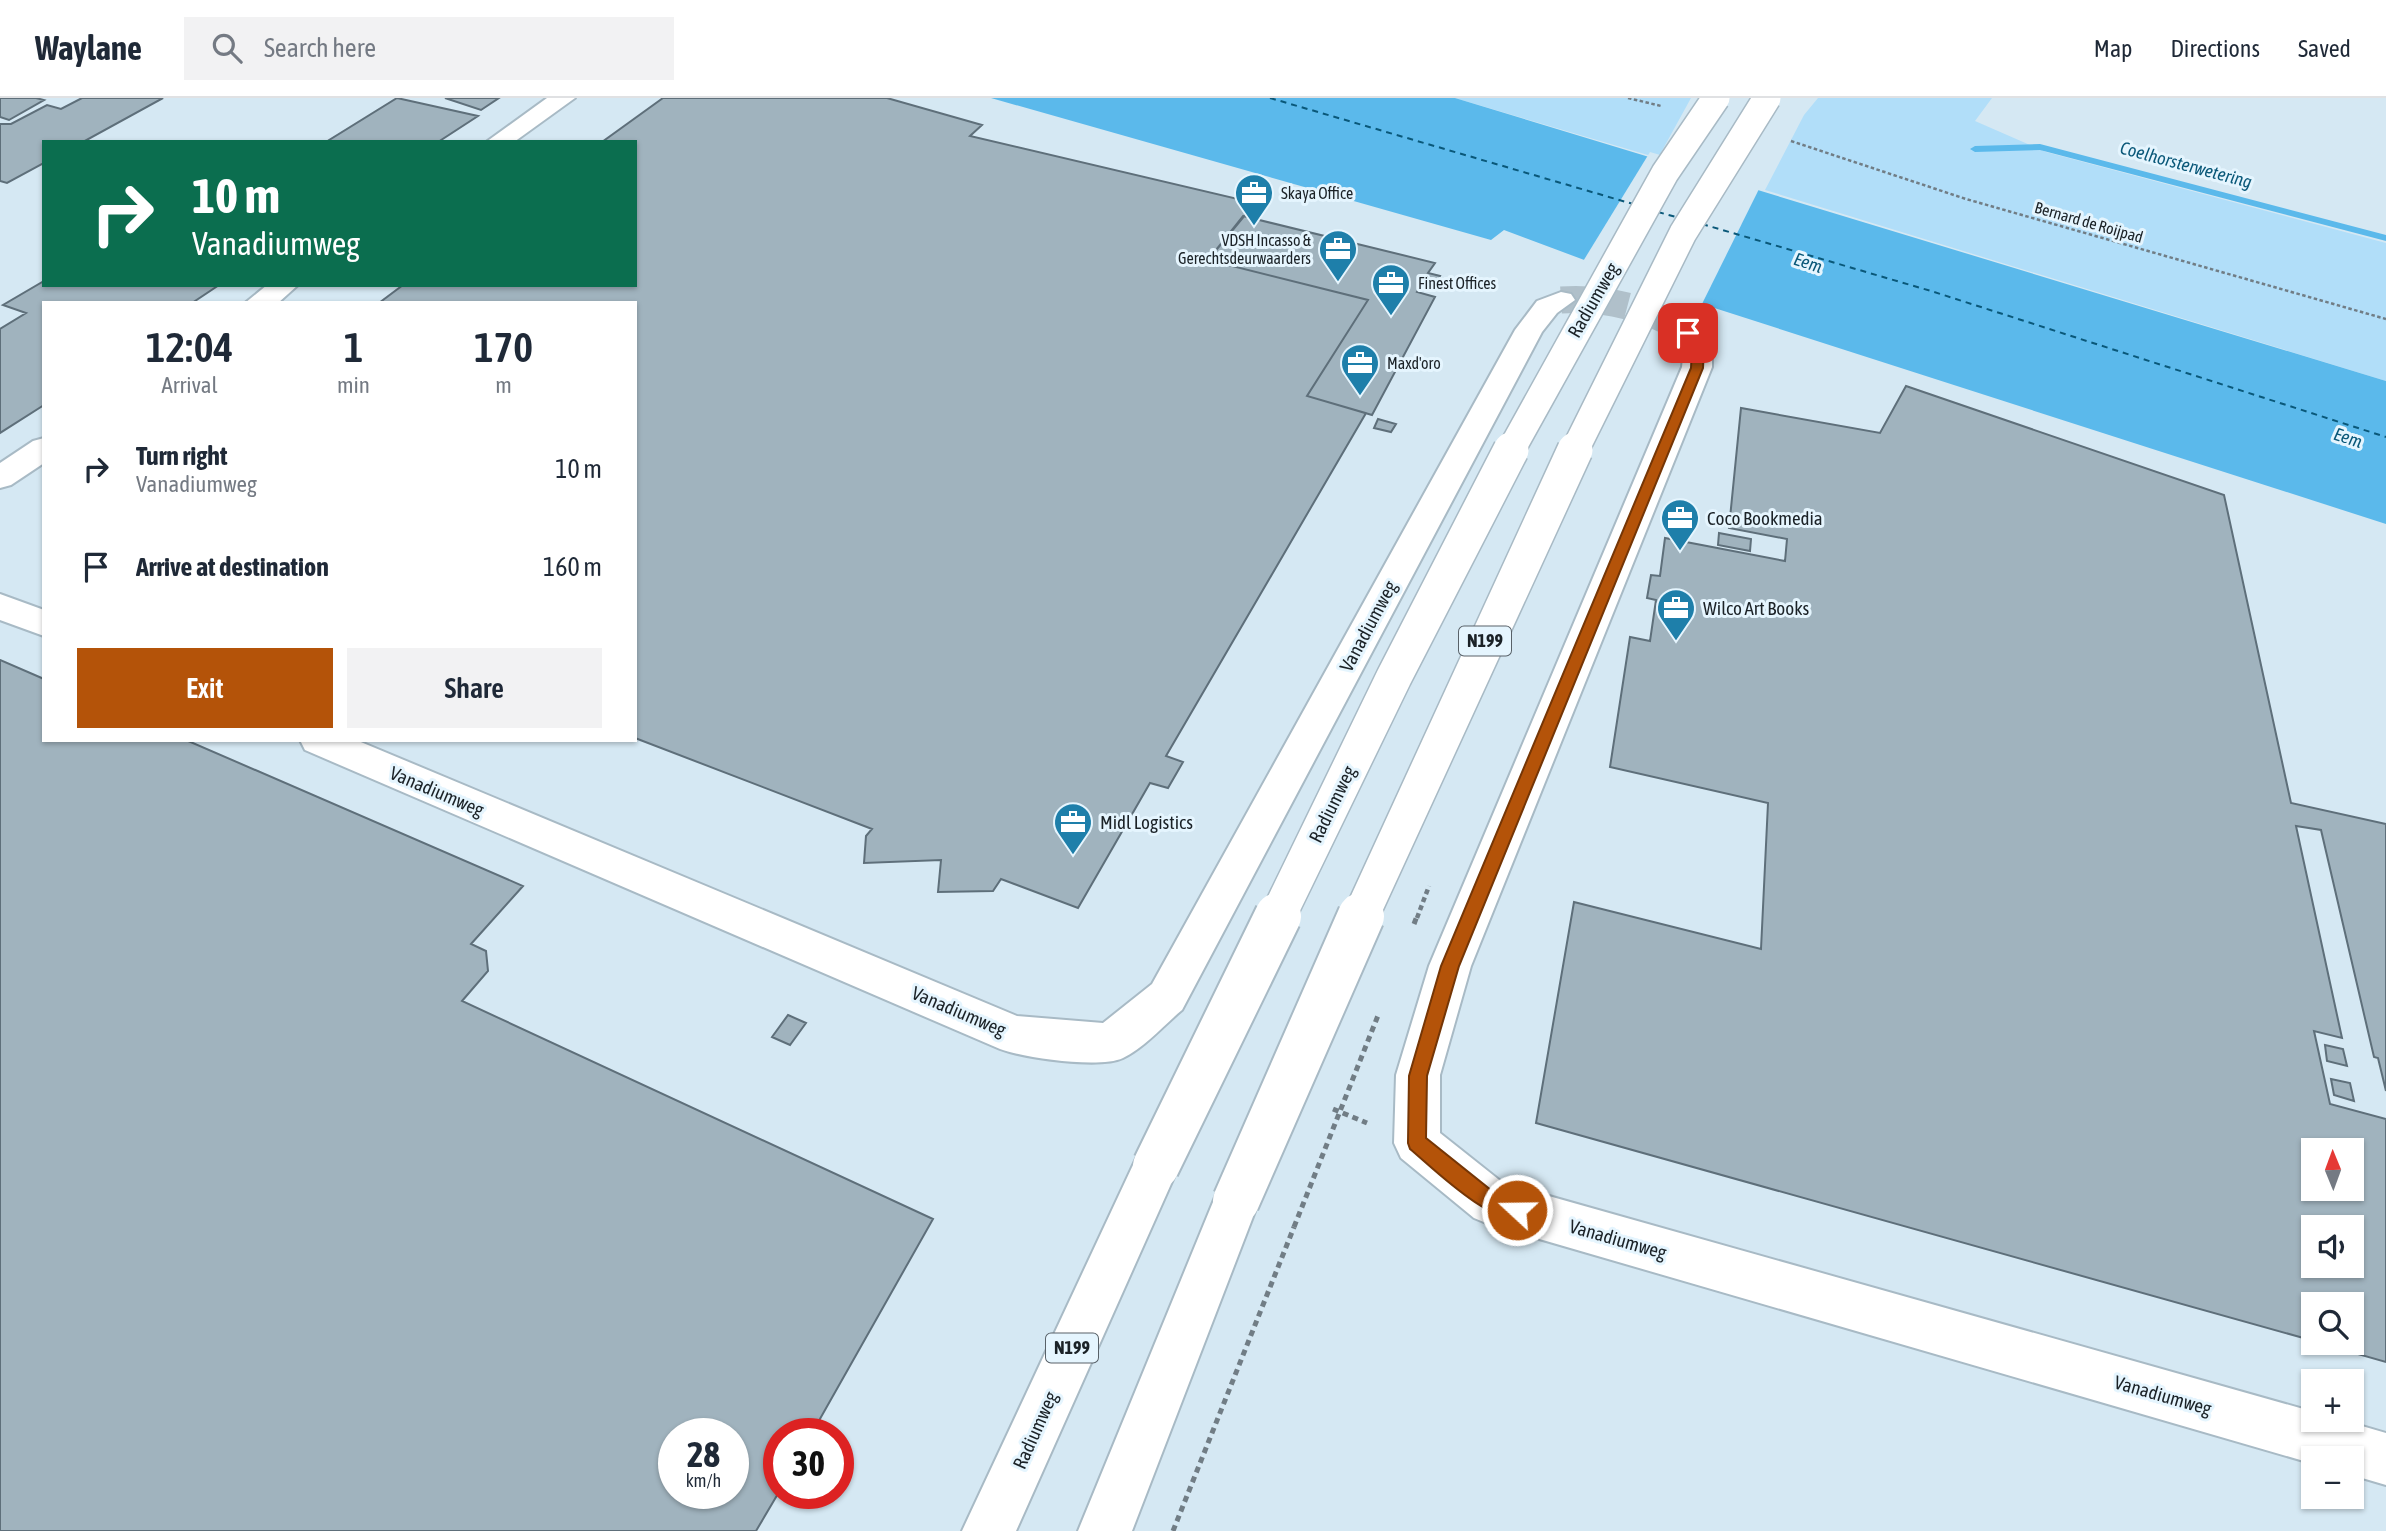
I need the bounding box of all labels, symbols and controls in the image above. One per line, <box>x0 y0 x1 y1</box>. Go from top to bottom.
search box <box>184 17 674 80</box>
text: Waylane <box>35 29 142 67</box>
icon: search <box>208 29 246 67</box>
text: Search here <box>264 33 376 63</box>
text: Map <box>2094 35 2132 62</box>
text: Directions <box>2170 35 2260 62</box>
text: Saved <box>2298 35 2351 62</box>
water label: Coelhorsterwetering <box>2118 137 2254 192</box>
text: 10 m <box>192 167 280 223</box>
icon: right <box>77 168 168 259</box>
office icon: Skaya Office <box>1233 172 1275 227</box>
place label: Skaya Office <box>1281 184 1353 203</box>
street label: Bernard de Roijpad <box>2033 198 2145 247</box>
text: Vanadiumweg <box>192 225 360 262</box>
office icon: VDSH Incasso & Gerechtsdeurwaarders <box>1317 228 1359 283</box>
place label: VDSH Incasso & Gerechtsdeurwaarders <box>1178 231 1312 267</box>
water label: Eem <box>1791 248 1825 277</box>
street label: Radiumweg <box>1563 258 1624 341</box>
office icon: Finest Offices <box>1370 262 1412 317</box>
place label: Finest Offices <box>1418 274 1496 292</box>
pin <box>1658 303 1718 363</box>
icon: arrive <box>1669 314 1707 352</box>
text: 12:04 <box>146 323 233 371</box>
text: 1 <box>344 323 363 371</box>
text: 170 <box>474 323 533 371</box>
office icon: Maxd'oro <box>1339 342 1381 397</box>
place label: Maxd'oro <box>1387 354 1441 372</box>
text: Arrival <box>161 372 218 398</box>
text: min <box>337 372 370 398</box>
text: m <box>495 372 512 398</box>
water label: Eem <box>2331 423 2365 452</box>
text: Turn right <box>136 441 227 471</box>
icon: right <box>77 450 115 488</box>
text: 10 m <box>555 454 602 484</box>
text: Vanadiumweg <box>136 471 257 497</box>
office icon: Coco Bookmedia <box>1659 497 1701 552</box>
place label: Coco Bookmedia <box>1707 507 1823 529</box>
icon: arrive <box>77 548 115 586</box>
text: Arrive at destination <box>136 552 329 582</box>
text: 160 m <box>543 552 602 582</box>
street label: Vanadiumweg <box>1335 576 1402 675</box>
office icon: Wilco Art Books <box>1655 587 1697 642</box>
place label: Wilco Art Books <box>1703 597 1810 619</box>
road number: N199 <box>1459 626 1511 656</box>
button: Exit <box>77 648 333 728</box>
button: Share <box>347 648 602 728</box>
street label: Vanadiumweg <box>387 761 488 821</box>
street label: Radiumweg <box>1304 761 1360 846</box>
office icon: Midl Logistics <box>1052 801 1094 856</box>
place label: Midl Logistics <box>1100 811 1193 833</box>
street label: Vanadiumweg <box>909 981 1010 1041</box>
north arrow <box>2301 1138 2364 1200</box>
map controls <box>2301 1138 2364 1509</box>
position arrow <box>1480 1173 1554 1247</box>
street label: Vanadiumweg <box>1567 1215 1670 1264</box>
button: sound <box>2301 1215 2364 1278</box>
button: search <box>2301 1292 2364 1355</box>
road number: N199 <box>1046 1334 1098 1363</box>
button: + <box>2301 1369 2364 1432</box>
street label: Vanadiumweg <box>2112 1371 2215 1420</box>
street label: Radiumweg <box>1008 1387 1062 1472</box>
speed limit sign: 30 <box>763 1418 854 1509</box>
text: 28 <box>687 1434 720 1474</box>
button: − <box>2301 1446 2364 1509</box>
text: km/h <box>686 1470 721 1491</box>

